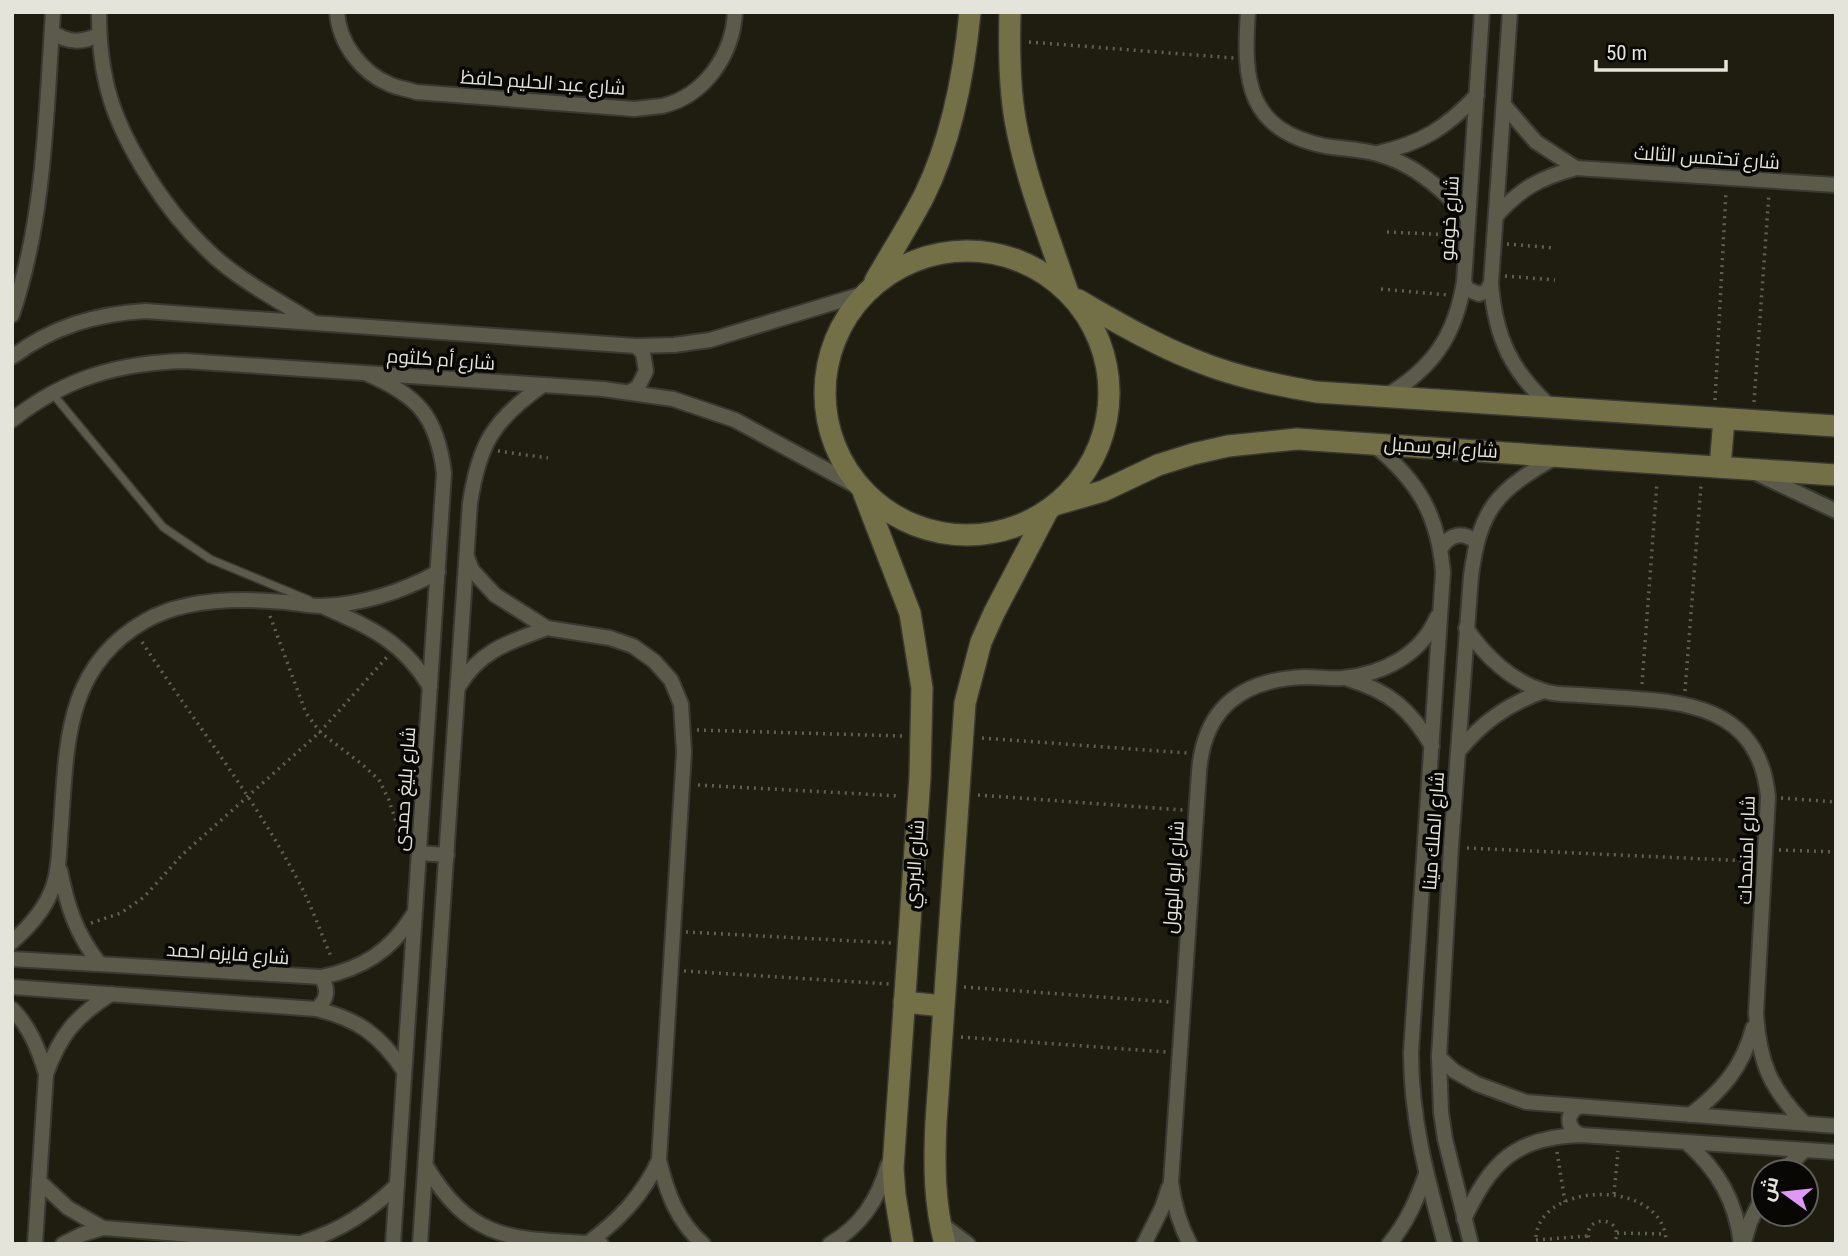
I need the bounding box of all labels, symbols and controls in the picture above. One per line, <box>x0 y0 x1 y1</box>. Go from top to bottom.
scale bar <box>1596 28 1726 72</box>
text: 50 m <box>1606 41 1647 65</box>
street label: شارع عبد الحليم حافظ <box>459 65 626 102</box>
street label: شارع تحتمس الثالث <box>1633 141 1781 176</box>
street label: شارع خوفو <box>1435 175 1466 261</box>
street label: شارع أم كلثوم <box>386 344 496 377</box>
street label: شارع ابو سمبل <box>1383 432 1499 465</box>
street label: شارع بليغ حمدى <box>389 726 422 852</box>
street label: شارع الملك مينا <box>1418 771 1451 891</box>
street label: شارع امنمحات <box>1733 795 1762 905</box>
street label: شارع البردي <box>900 819 932 909</box>
street label: شارع ابو الهول <box>1158 820 1191 934</box>
street label: شارع فايزه احمد <box>166 938 290 971</box>
north arrow <box>1750 1158 1820 1228</box>
text: ش <box>1755 1174 1783 1203</box>

